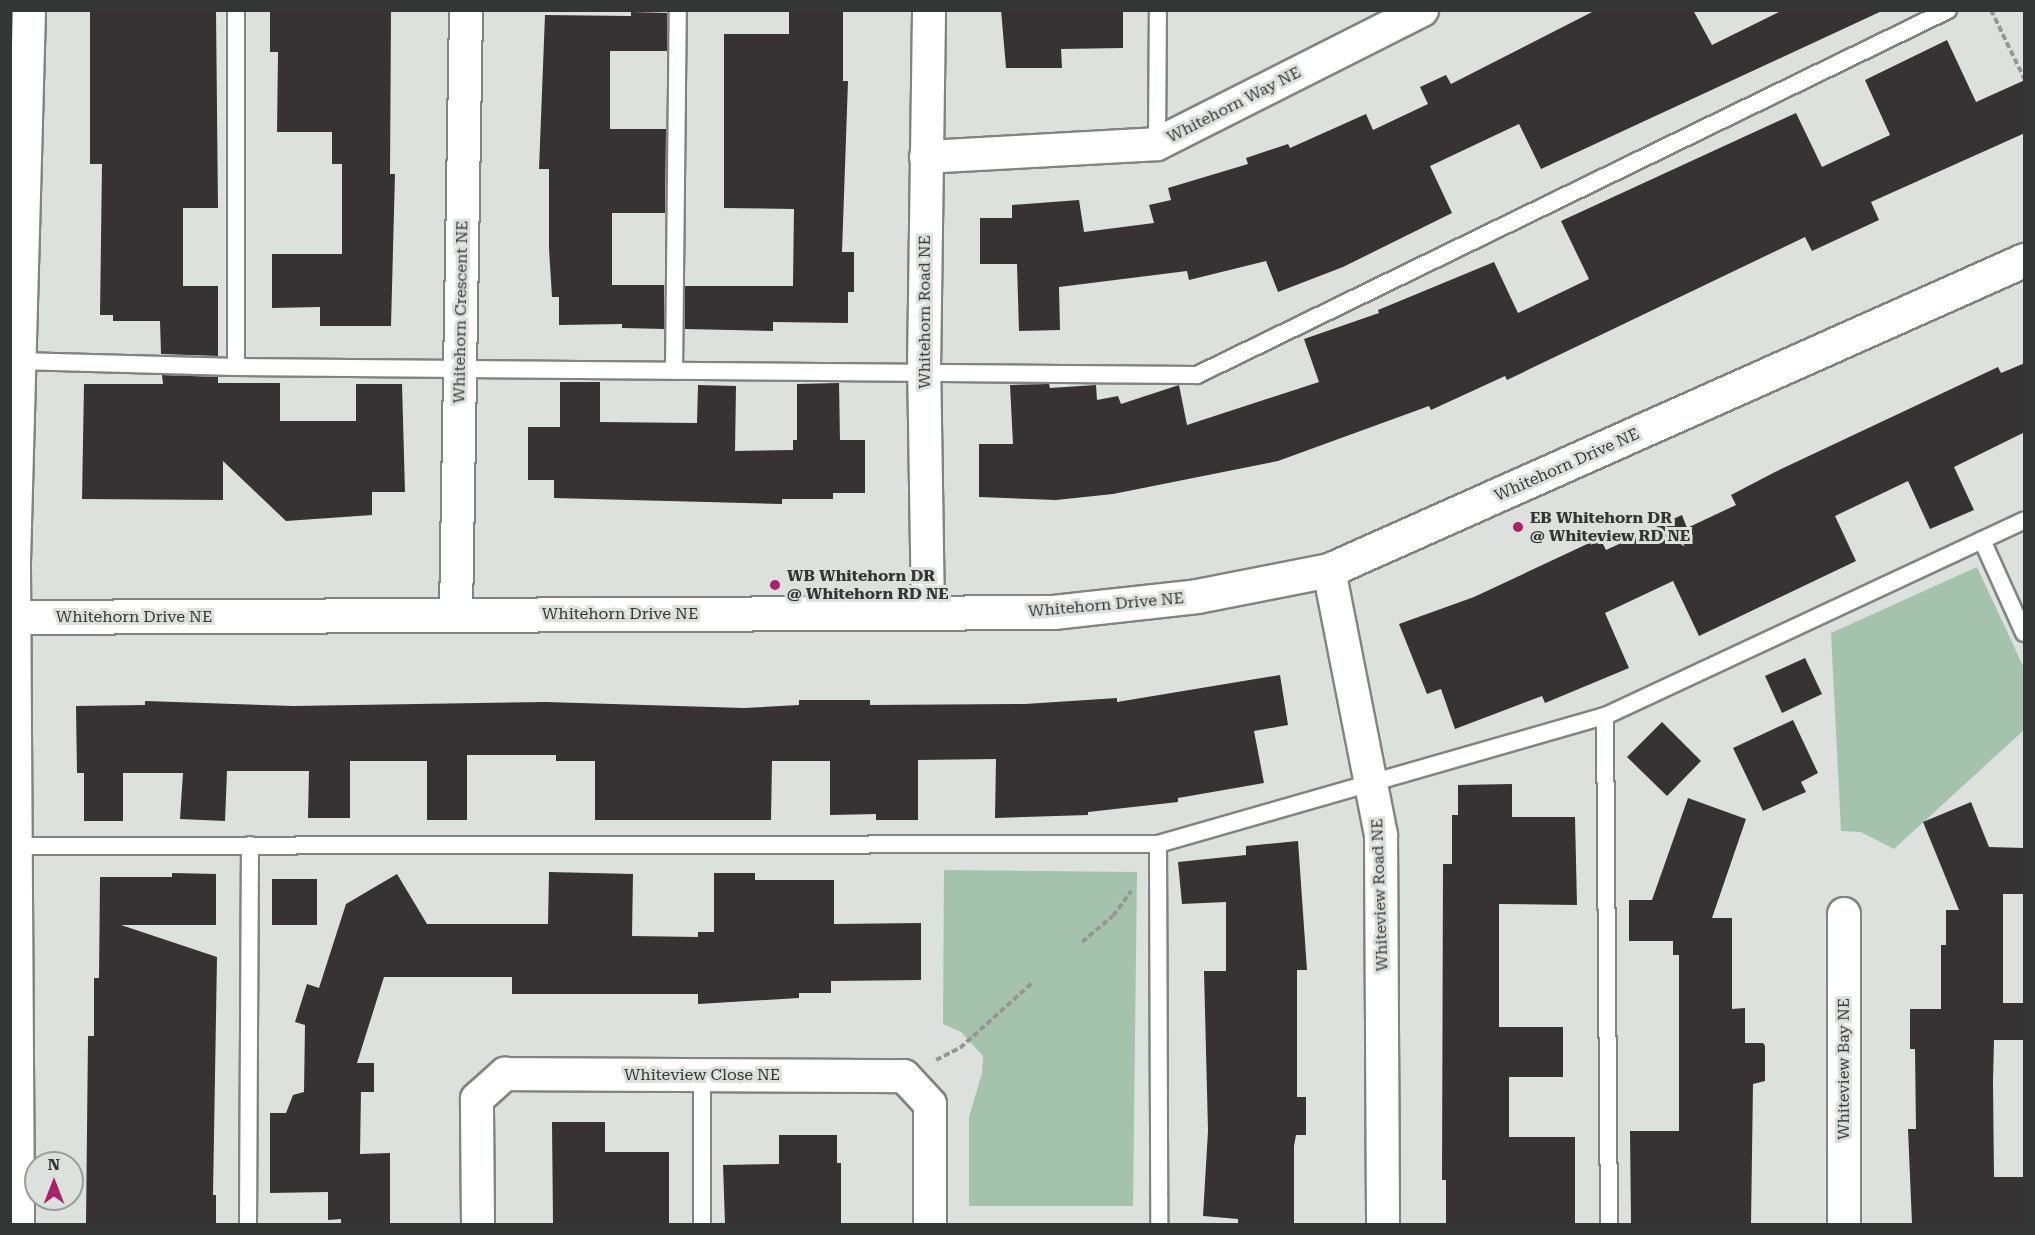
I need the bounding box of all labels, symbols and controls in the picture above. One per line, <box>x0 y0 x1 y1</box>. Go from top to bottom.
street label: Whitehorn Way NE <box>1164 63 1304 147</box>
street label: Whitehorn Crescent NE <box>450 220 472 404</box>
street label: Whitehorn Road NE <box>915 235 935 389</box>
street label: Whitehorn Drive NE <box>1492 424 1642 506</box>
place label: EB Whitehorn DR @ Whiteview RD NE <box>1530 508 1690 546</box>
marker: EB Whitehorn DR @ Whiteview RD NE <box>1511 520 1525 534</box>
place label: WB Whitehorn DR @ Whitehorn RD NE <box>787 566 949 604</box>
marker: WB Whitehorn DR @ Whitehorn RD NE <box>768 578 782 592</box>
street label: Whitehorn Drive NE <box>1027 589 1185 621</box>
street label: Whitehorn Drive NE <box>542 604 698 624</box>
street label: Whitehorn Drive NE <box>56 607 212 627</box>
street label: Whiteview Road NE <box>1368 818 1392 972</box>
street label: Whiteview Bay NE <box>1834 998 1854 1140</box>
street label: Whiteview Close NE <box>624 1065 780 1085</box>
north arrow <box>24 1151 84 1211</box>
text: N <box>48 1155 60 1174</box>

